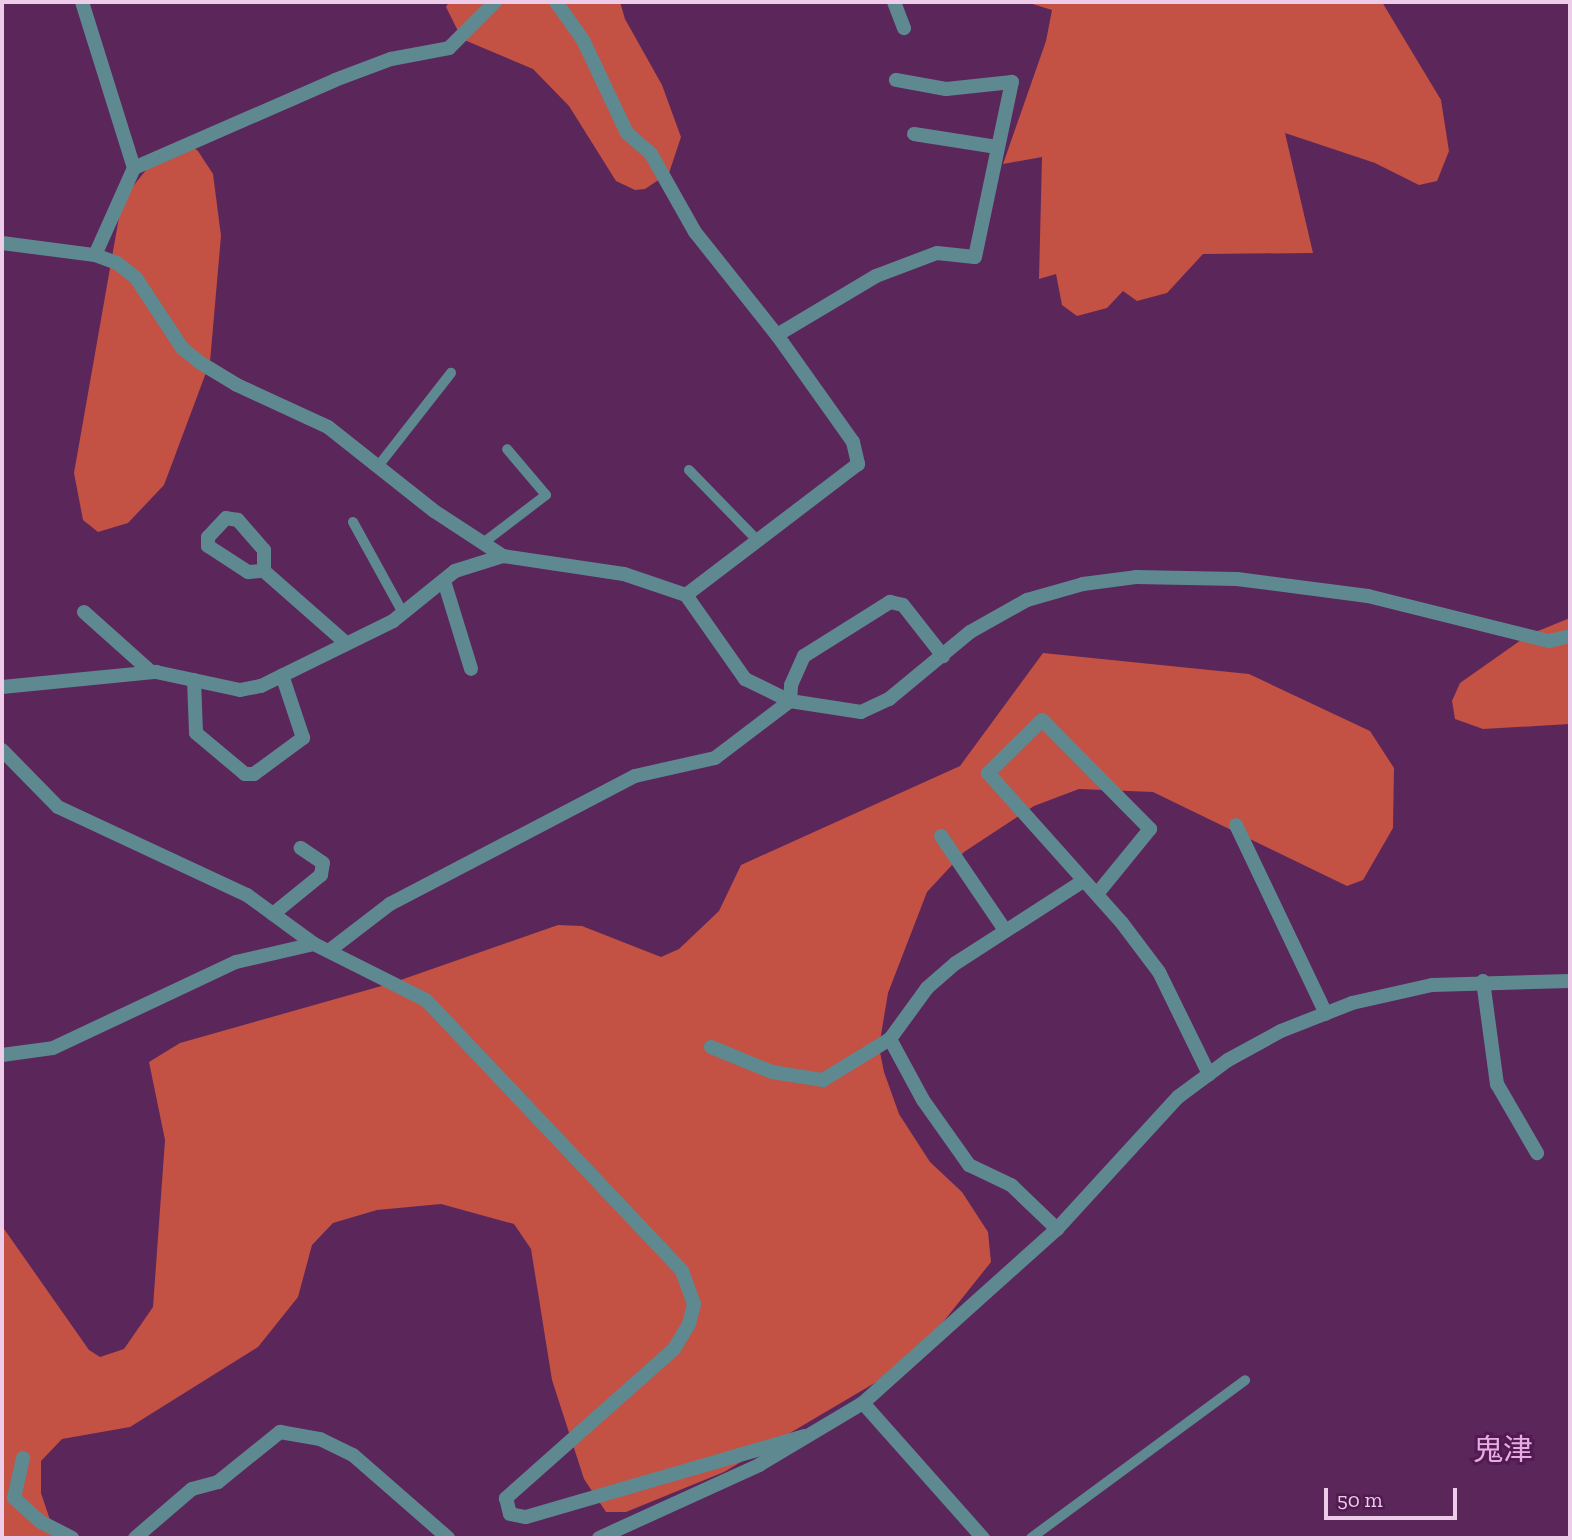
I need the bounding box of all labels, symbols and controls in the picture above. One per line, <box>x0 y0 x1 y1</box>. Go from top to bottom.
district label: 鬼津 <box>1473 1432 1533 1468</box>
scale bar <box>1327 1474 1460 1518</box>
text: 50 m <box>1337 1487 1383 1512</box>

